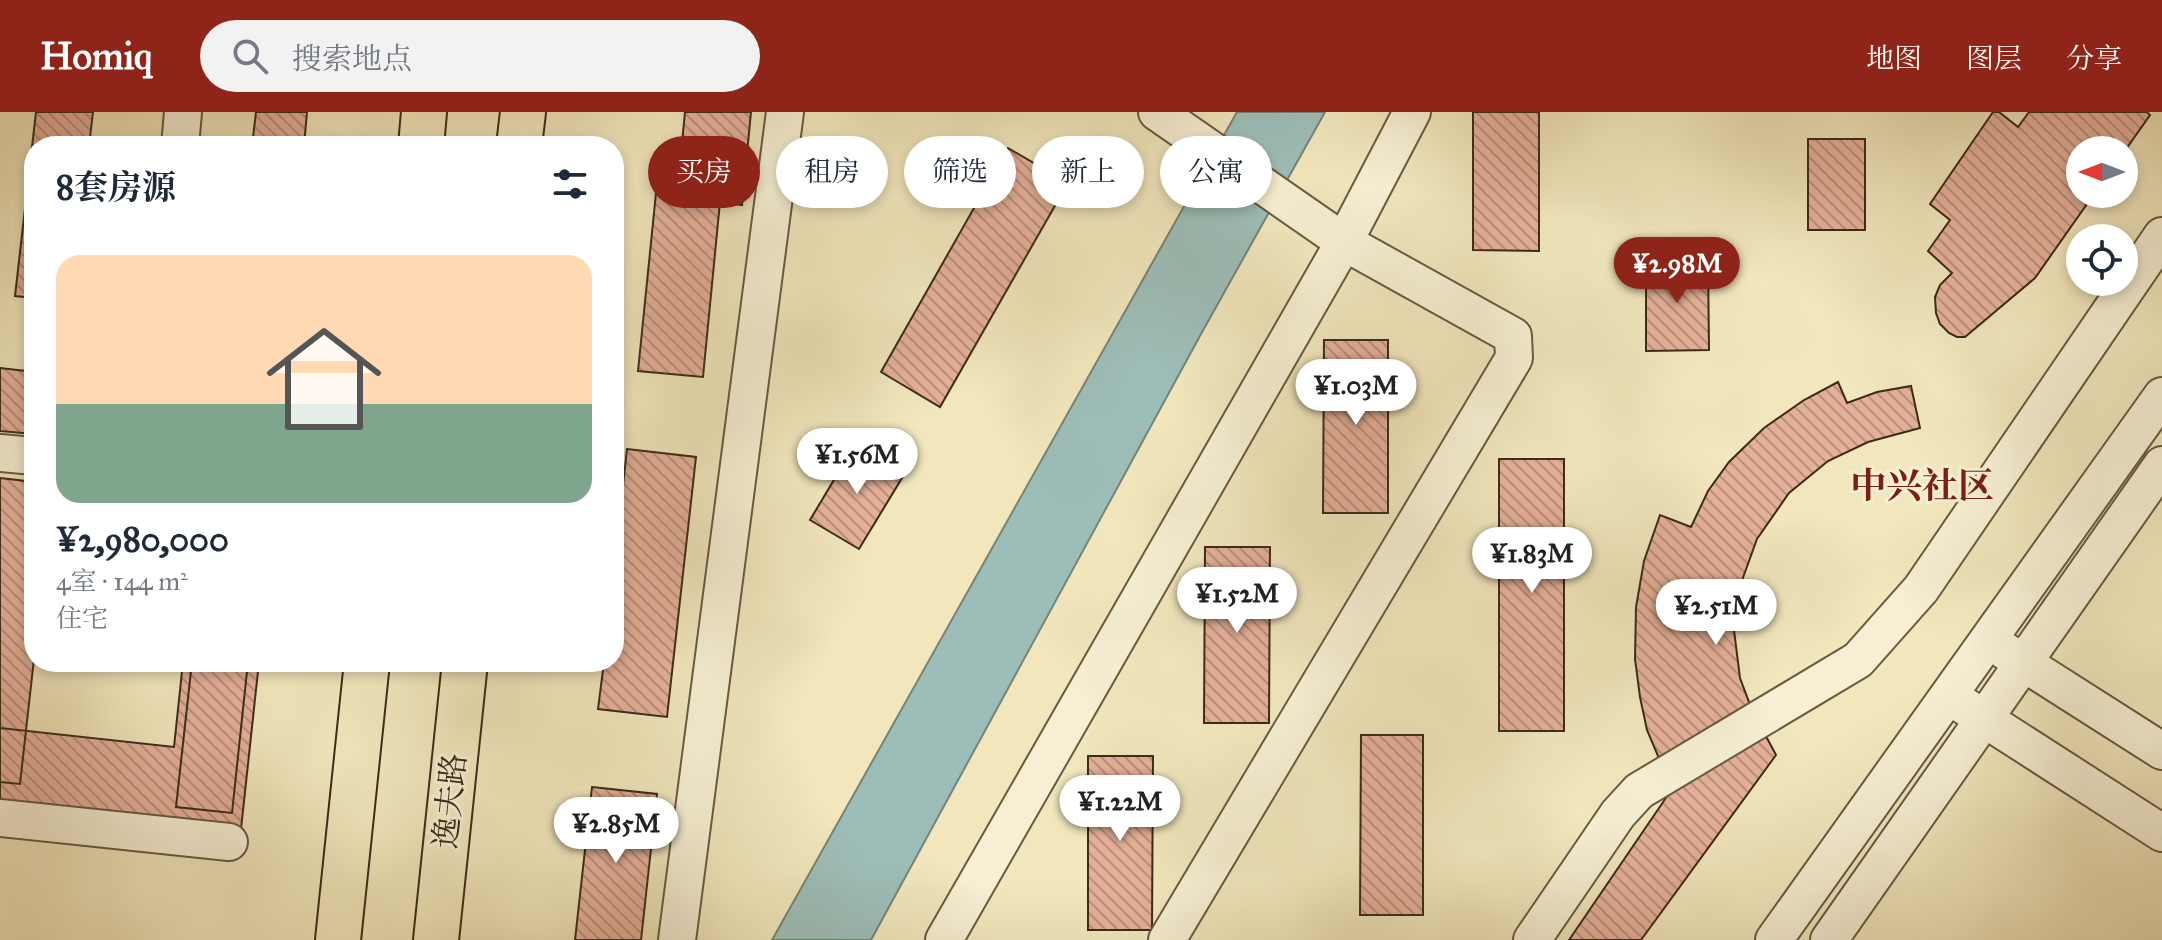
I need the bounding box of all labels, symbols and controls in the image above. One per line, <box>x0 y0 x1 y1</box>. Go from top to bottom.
search box <box>200 20 760 92</box>
text: Homiq <box>40 33 152 79</box>
icon: search <box>228 34 272 78</box>
text: 搜索地点 <box>292 41 412 77</box>
text: 地图 <box>1866 41 1922 76</box>
text: 图层 <box>1966 41 2022 76</box>
text: 分享 <box>2066 41 2122 76</box>
chip: 买房 <box>648 136 760 208</box>
chip: 租房 <box>776 136 888 208</box>
chip: 筛选 <box>904 136 1016 208</box>
chip: 新上 <box>1032 136 1144 208</box>
chip: 公寓 <box>1160 136 1272 208</box>
north arrow <box>2066 136 2138 208</box>
map controls <box>2066 136 2138 296</box>
icon: filters <box>548 162 592 206</box>
text: 8套房源 <box>56 167 176 208</box>
button: locate <box>2066 224 2138 296</box>
pin: ¥2.98M <box>1612 237 1742 305</box>
text: ¥2.98M <box>1632 247 1722 279</box>
icon: home <box>252 307 396 451</box>
pin: ¥1.03M <box>1291 359 1421 427</box>
text: ¥1.03M <box>1313 369 1399 401</box>
pin: ¥1.56M <box>792 428 922 496</box>
text: ¥1.56M <box>815 438 899 470</box>
district label: 中兴社区 <box>1850 464 1994 508</box>
text: ¥2,980,000 <box>56 519 229 560</box>
pin: ¥1.83M <box>1467 527 1597 595</box>
text: ¥1.83M <box>1490 537 1574 569</box>
text: 4室 · 144 m² <box>56 565 188 597</box>
pin: ¥1.52M <box>1172 567 1302 635</box>
text: ¥1.52M <box>1195 577 1279 609</box>
pin: ¥2.51M <box>1651 579 1781 647</box>
text: ¥2.51M <box>1674 589 1758 621</box>
text: 住宅 <box>56 602 108 634</box>
street label: 逸夫路 <box>426 751 474 851</box>
pin: ¥1.22M <box>1055 775 1185 843</box>
text: ¥1.22M <box>1077 785 1163 817</box>
pin: ¥2.85M <box>551 797 681 865</box>
text: ¥2.85M <box>572 807 660 839</box>

